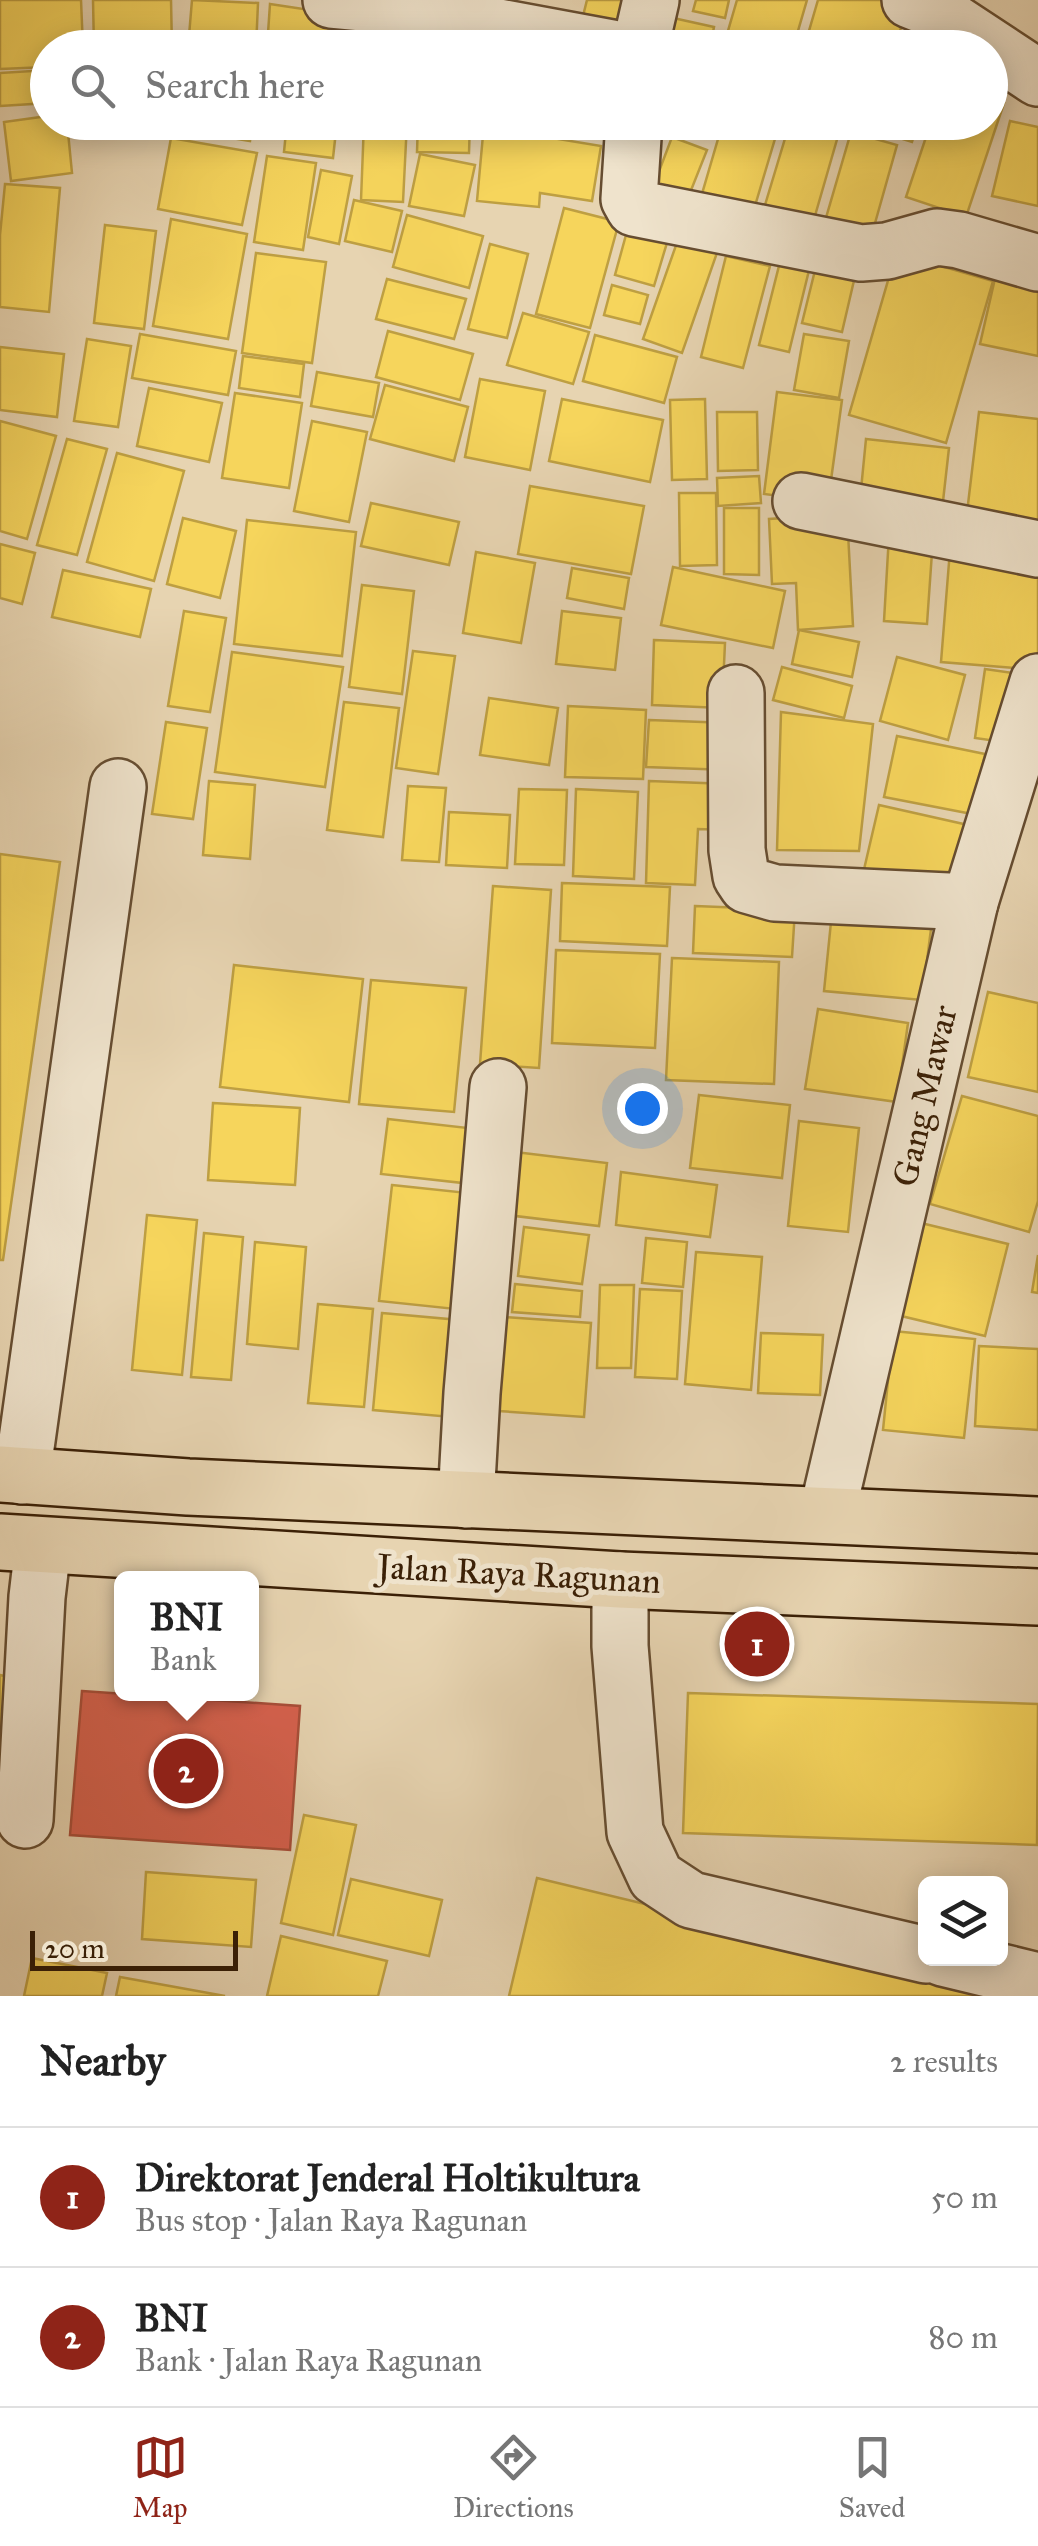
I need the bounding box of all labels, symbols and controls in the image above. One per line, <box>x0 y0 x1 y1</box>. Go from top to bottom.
search box <box>30 30 1008 140</box>
icon: search <box>65 58 120 113</box>
text: Search here <box>145 62 325 108</box>
street label: Gang Mawar <box>883 1000 967 1191</box>
your location <box>617 1083 668 1134</box>
street label: Jalan Raya Ragunan <box>372 1545 662 1603</box>
popup <box>114 1571 259 1701</box>
text: BNI <box>150 1594 223 1640</box>
pin: 1 <box>724 1606 790 1682</box>
text: Bank <box>150 1640 217 1679</box>
pin: 2 <box>154 1734 218 1808</box>
map controls <box>918 1876 1008 1966</box>
button: layers <box>918 1876 1008 1966</box>
scale bar <box>30 1926 238 1970</box>
text: 20 m <box>45 1931 105 1966</box>
text: Nearby <box>40 2035 165 2087</box>
text: 2 results <box>890 2042 998 2081</box>
text: Direktorat Jenderal Holtikultura <box>135 2155 640 2201</box>
text: 1 <box>66 2178 79 2217</box>
text: 50 m <box>931 2178 998 2217</box>
text: Bus stop · Jalan Raya Ragunan <box>135 2201 527 2240</box>
text: BNI <box>135 2295 208 2341</box>
text: 2 <box>65 2318 80 2357</box>
text: 80 m <box>929 2318 998 2357</box>
text: Bank · Jalan Raya Ragunan <box>135 2341 482 2380</box>
tab: Map <box>133 2430 188 2525</box>
tab: Directions <box>453 2430 574 2525</box>
tab: Saved <box>839 2430 905 2525</box>

